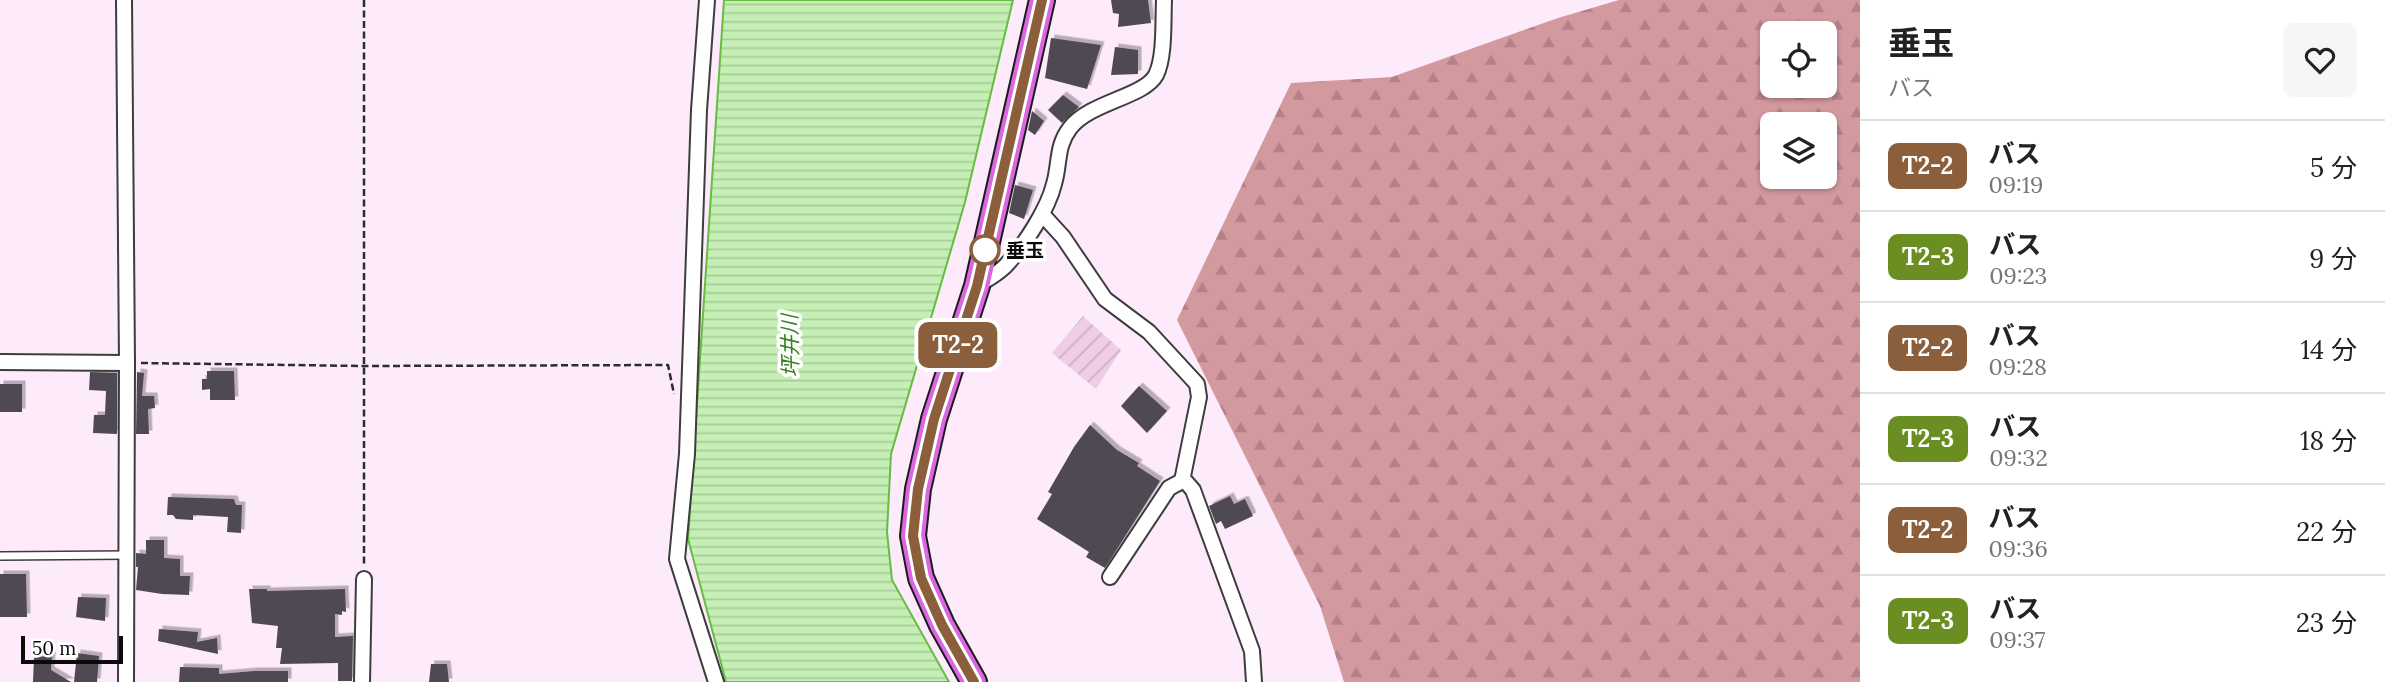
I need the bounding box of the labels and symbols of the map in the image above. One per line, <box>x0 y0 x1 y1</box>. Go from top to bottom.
marker: 垂玉 <box>970 235 1000 265</box>
place label: 垂玉 <box>1006 238 1044 262</box>
water label: 坪井川 <box>776 312 804 378</box>
line badge: T2-2 <box>909 322 1007 368</box>
scale bar <box>21 633 122 665</box>

